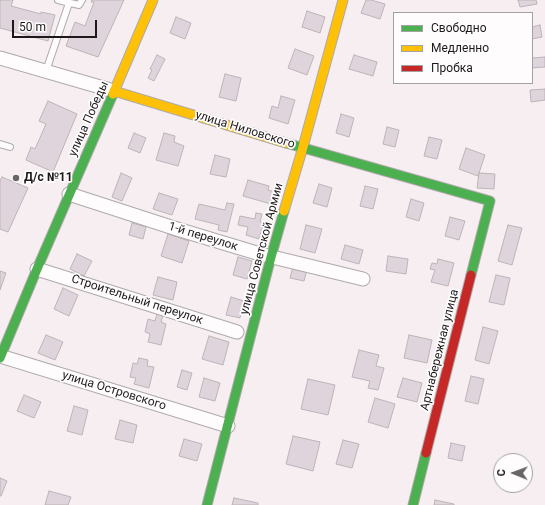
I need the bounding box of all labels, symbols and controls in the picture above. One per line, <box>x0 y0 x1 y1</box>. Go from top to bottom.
scale bar <box>14 12 99 38</box>
legend <box>393 12 533 84</box>
text: 50 m <box>19 20 46 34</box>
text: Свободно <box>431 21 487 35</box>
text: Медленно <box>431 41 489 55</box>
text: Пробка <box>431 61 473 75</box>
street label: улица Победы <box>66 79 112 159</box>
street label: улица Ниловского <box>194 108 296 152</box>
place label: Д/с №11 <box>24 171 73 185</box>
marker: Д/с №11 <box>11 173 21 183</box>
street label: улица Советской Армии <box>237 182 287 316</box>
street label: 1-й переулок <box>166 220 240 254</box>
street label: Строительный переулок <box>69 272 205 328</box>
street label: Артнабережная улица <box>418 288 462 412</box>
street label: улица Островского <box>60 368 168 414</box>
north arrow <box>493 453 533 493</box>
text: С <box>495 469 508 477</box>

